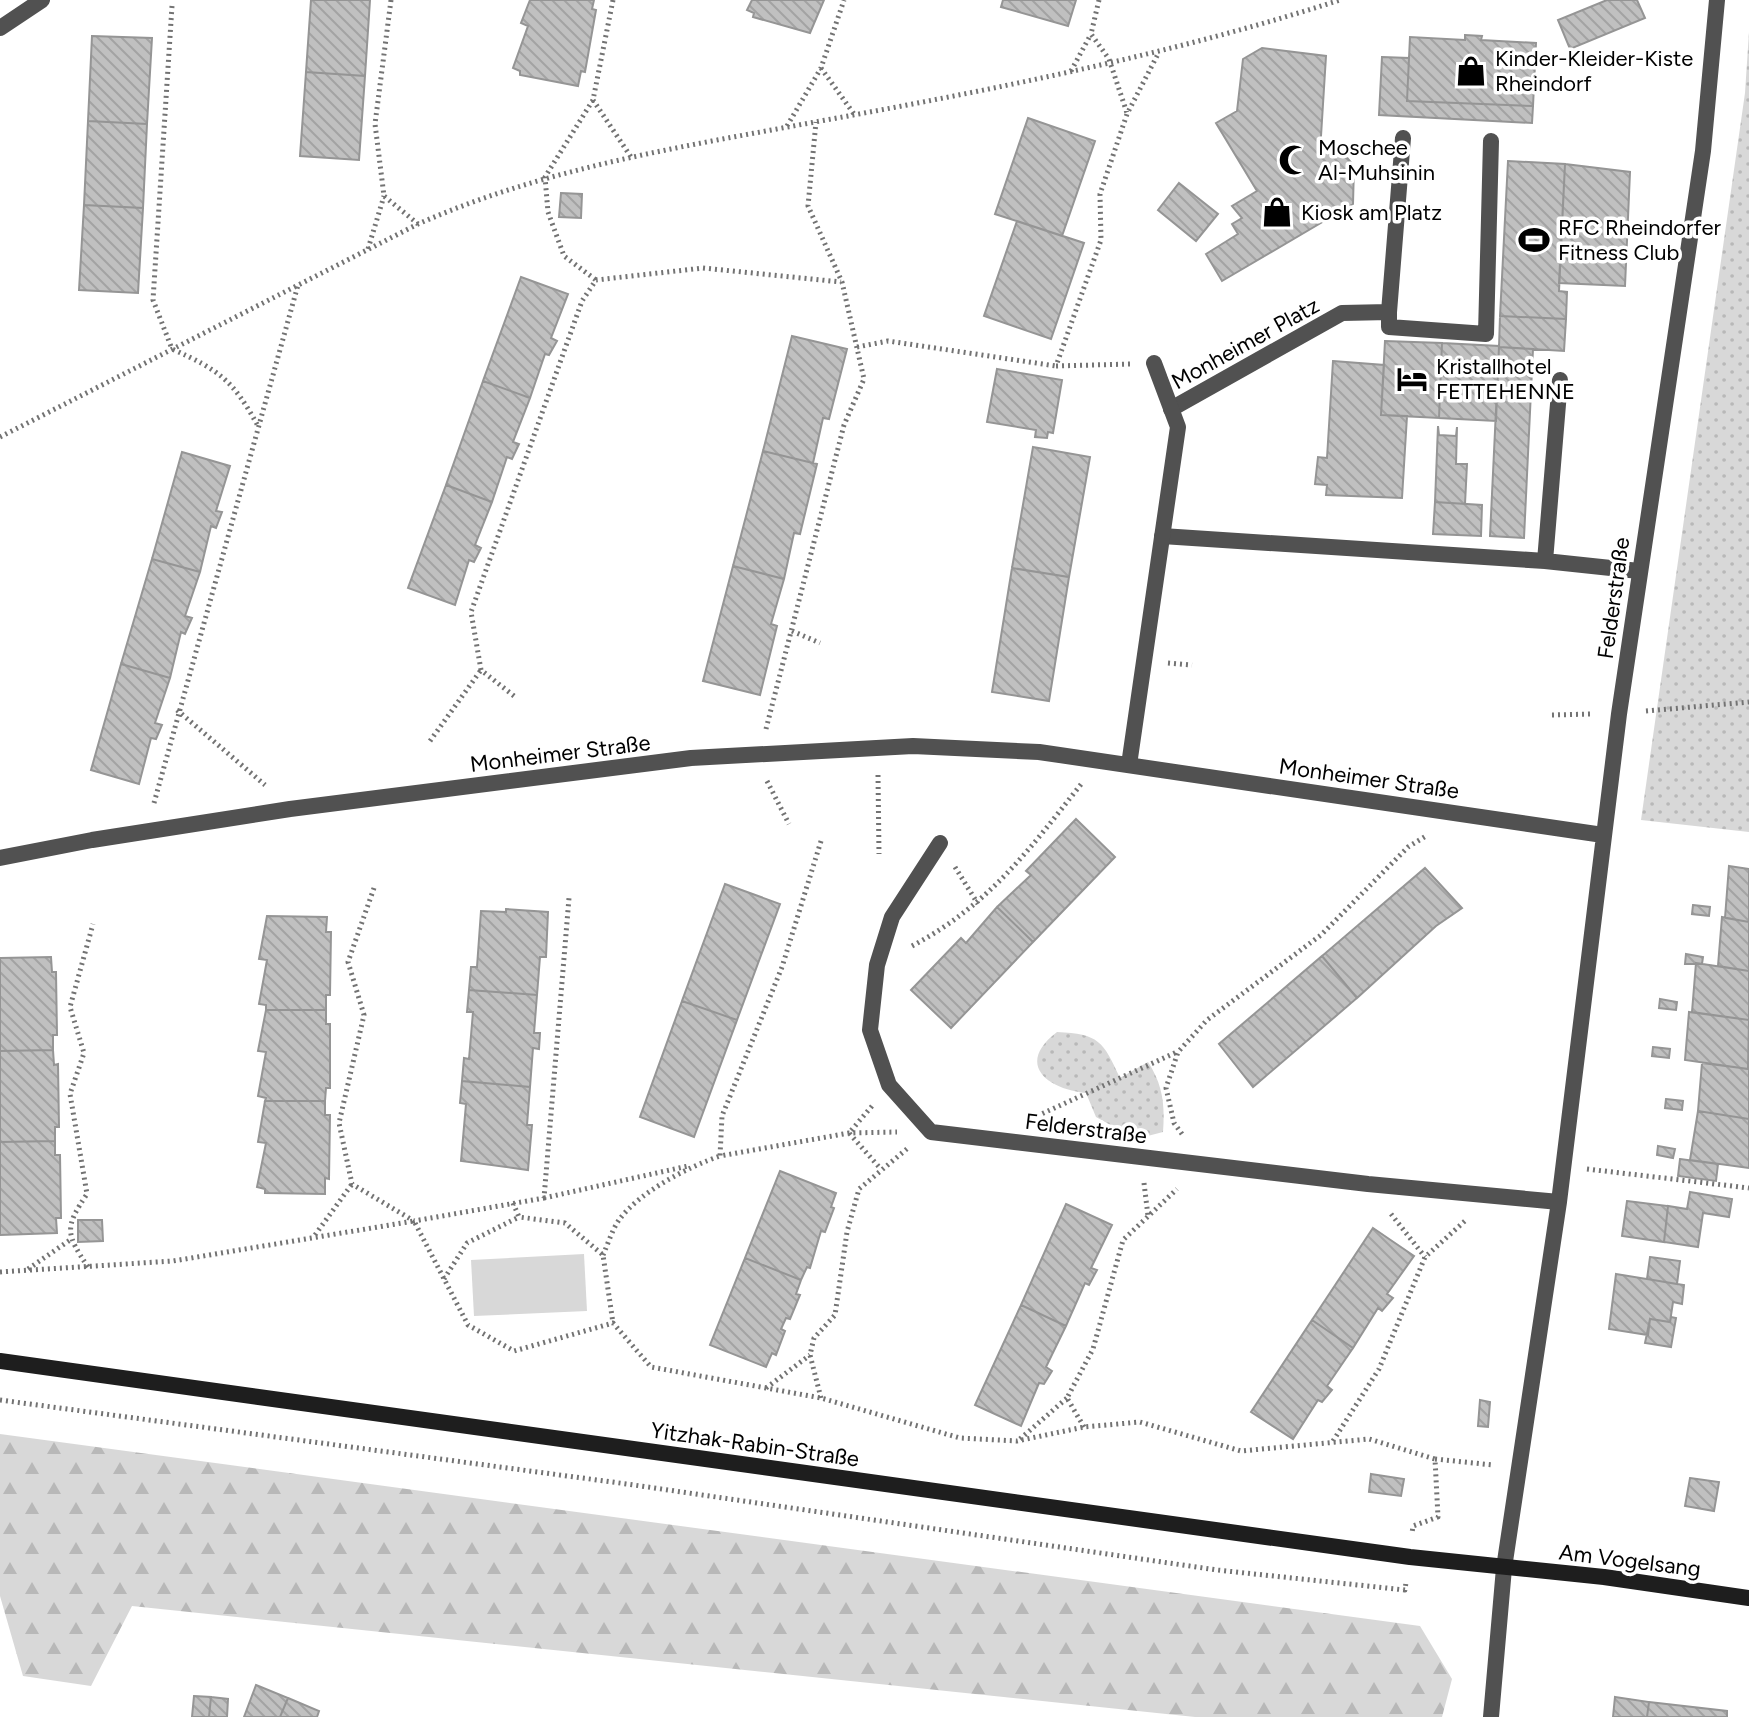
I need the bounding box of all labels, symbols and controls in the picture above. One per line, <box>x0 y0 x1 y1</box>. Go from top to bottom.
place label: Kinder-Kleider-Kiste Rheindorf <box>1495 45 1693 97</box>
shop icon: Kinder-Kleider-Kiste Rheindorf <box>1454 54 1488 88</box>
place label: Moschee Al-Muhsinin <box>1318 134 1435 186</box>
mosque icon: Moschee Al-Muhsinin <box>1277 143 1311 177</box>
shop icon: Kiosk am Platz <box>1260 195 1294 229</box>
place label: Kiosk am Platz <box>1301 199 1442 226</box>
place label: RFC Rheindorfer Fitness Club <box>1558 214 1722 266</box>
sports icon: RFC Rheindorfer Fitness Club <box>1517 223 1551 257</box>
street label: Monheimer Platz <box>1167 292 1324 395</box>
place label: Kristallhotel FETTEHENNE <box>1436 353 1575 405</box>
hotel icon: Kristallhotel FETTEHENNE <box>1395 362 1429 396</box>
street label: Felderstraße <box>1592 535 1635 661</box>
street label: Monheimer Straße <box>468 729 652 778</box>
street label: Monheimer Straße <box>1277 752 1461 804</box>
street label: Felderstraße <box>1023 1108 1148 1149</box>
street label: Yitzhak-Rabin-Straße <box>649 1416 861 1472</box>
street label: Am Vogelsang <box>1558 1538 1702 1583</box>

